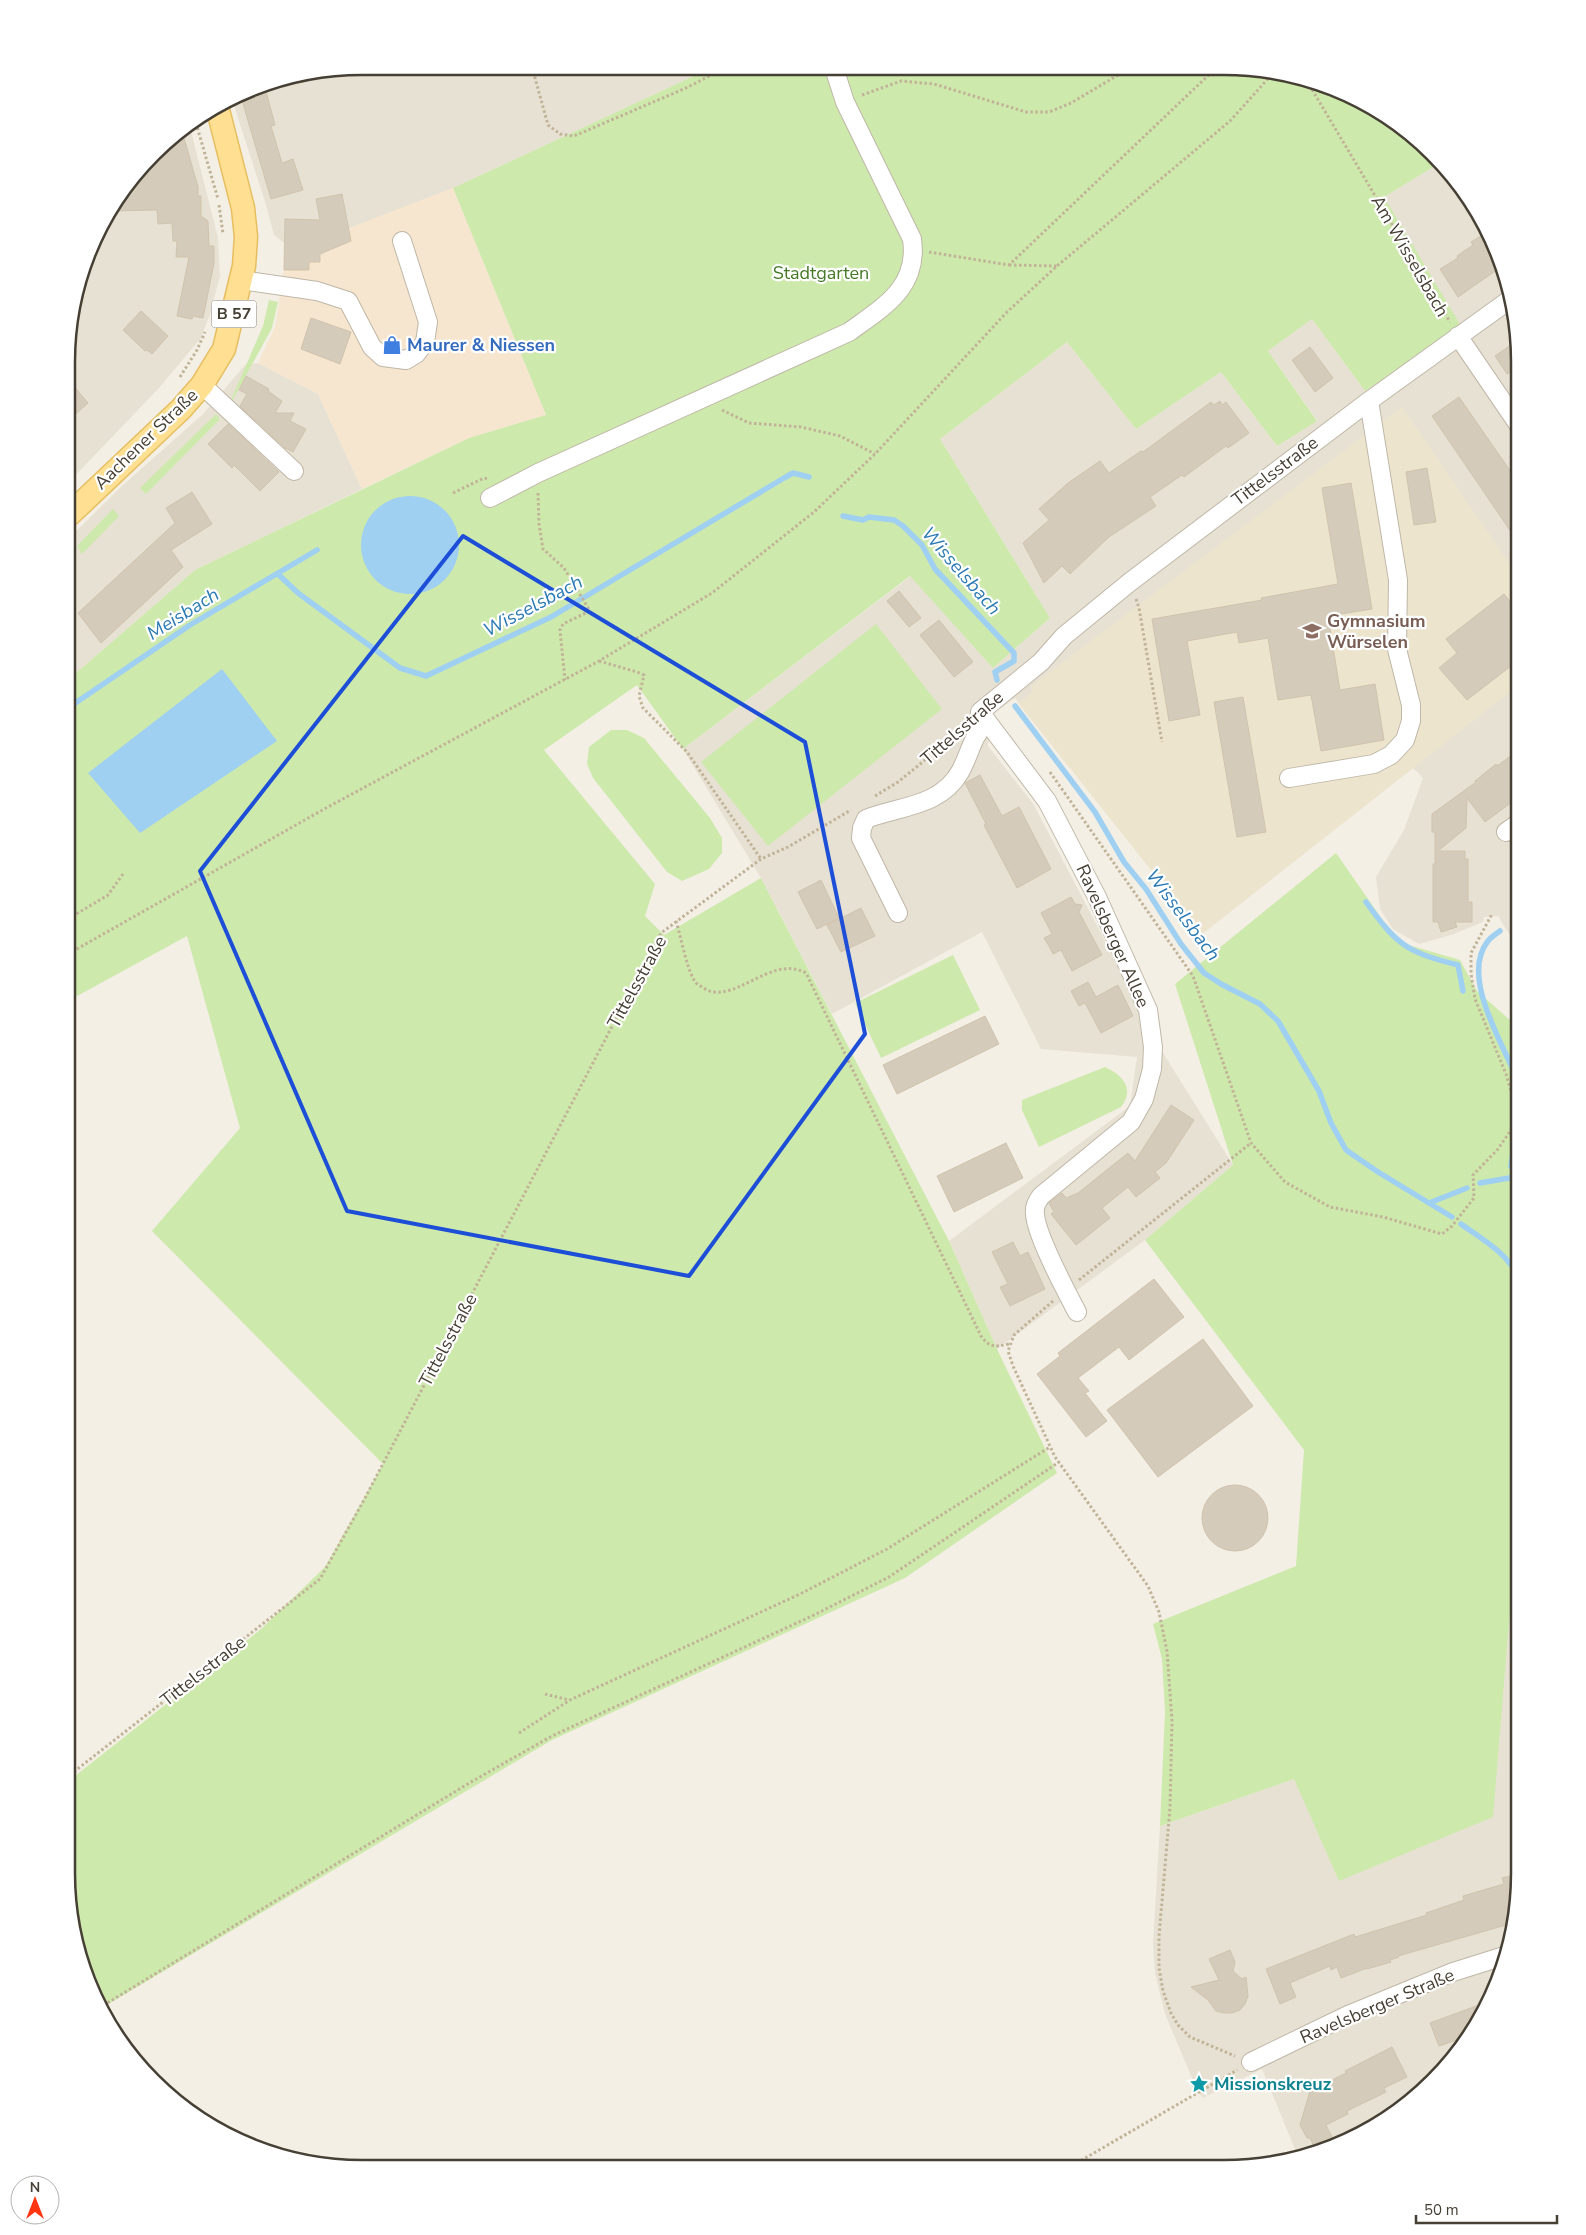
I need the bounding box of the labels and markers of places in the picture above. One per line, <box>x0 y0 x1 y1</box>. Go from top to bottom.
place label: Maurer & Niessen <box>407 333 555 357</box>
shop icon: Maurer & Niessen <box>381 334 403 356</box>
place label: Gymnasium Würselen <box>1327 609 1425 654</box>
school or university icon: Gymnasium Würselen <box>1301 620 1323 642</box>
place label: Missionskreuz <box>1214 2072 1332 2096</box>
place icon: Missionskreuz <box>1188 2073 1210 2095</box>

